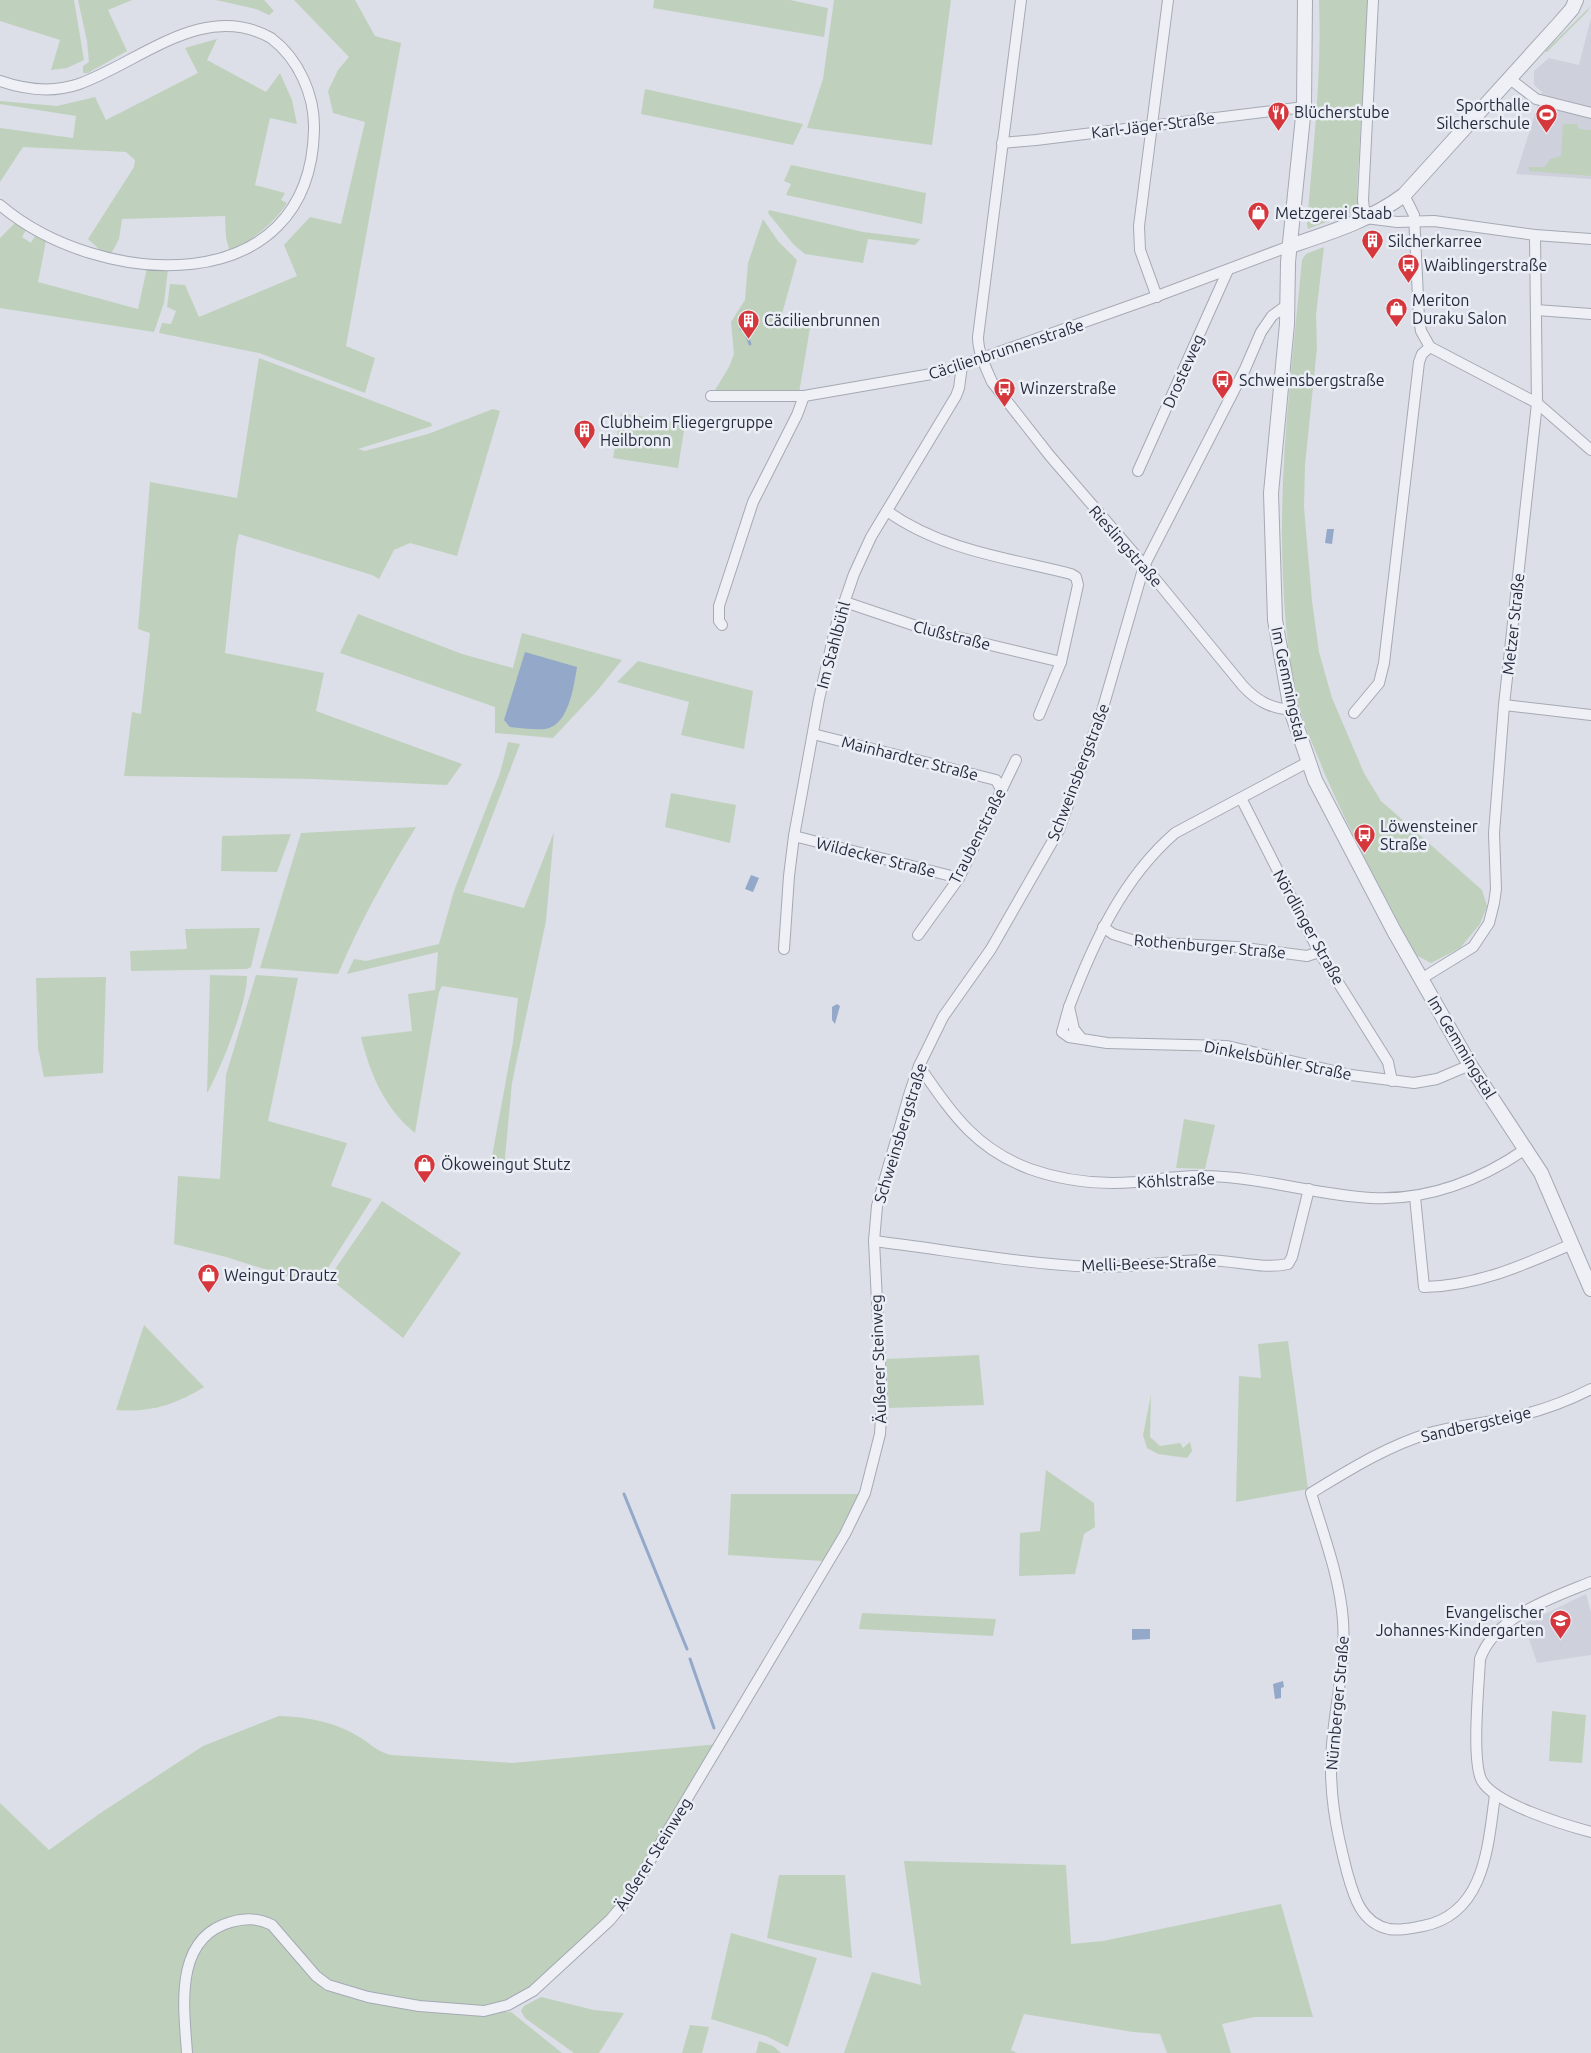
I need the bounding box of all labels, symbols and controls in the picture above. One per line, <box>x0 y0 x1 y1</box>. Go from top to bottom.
place label: Sporthalle Silcherschule <box>1436 96 1530 132</box>
restaurant icon: Blücherstube <box>1266 100 1290 131</box>
sports icon: Sporthalle Silcherschule <box>1534 102 1558 133</box>
place label: Blücherstube <box>1294 103 1390 121</box>
street label: Karl-Jäger-Straße <box>1090 108 1216 142</box>
shop icon: Metzgerei Staab <box>1247 201 1271 232</box>
place label: Metzgerei Staab <box>1275 204 1392 222</box>
building icon: Silcherkarree <box>1360 229 1384 260</box>
place label: Silcherkarree <box>1388 232 1482 250</box>
bus stop icon: Waiblingerstraße <box>1396 253 1420 284</box>
place label: Waiblingerstraße <box>1424 256 1547 274</box>
place label: Meriton Duraku Salon <box>1412 291 1507 327</box>
shop icon: Meriton Duraku Salon <box>1384 297 1408 328</box>
building icon: Cäcilienbrunnen <box>736 308 760 339</box>
place label: Cäcilienbrunnen <box>764 311 880 329</box>
street label: Cäcilienbrunnenstraße <box>926 315 1086 383</box>
street label: Drosteweg <box>1159 331 1207 411</box>
bus stop icon: Schweinsbergstraße <box>1211 368 1235 399</box>
place label: Schweinsbergstraße <box>1239 371 1385 389</box>
bus stop icon: Winzerstraße <box>992 376 1016 407</box>
place label: Winzerstraße <box>1020 379 1116 397</box>
place label: Clubheim Fliegergruppe Heilbronn <box>600 413 773 449</box>
building icon: Clubheim Fliegergruppe Heilbronn <box>572 419 596 450</box>
street label: Rieslingstraße <box>1086 502 1166 590</box>
street label: Metzer Straße <box>1499 572 1527 676</box>
street label: Im Stahlbühl <box>813 599 853 691</box>
street label: Clußstraße <box>912 617 992 653</box>
street label: Im Gemmingstal <box>1268 625 1310 743</box>
street label: Schweinsbergstraße <box>1044 701 1112 843</box>
street label: Mainhardter Straße <box>840 732 980 784</box>
street label: Traubenstraße <box>945 785 1009 887</box>
place label: Löwensteiner Straße <box>1380 817 1478 853</box>
bus stop icon: Löwensteiner Straße <box>1352 823 1376 854</box>
street label: Wildecker Straße <box>814 833 938 881</box>
street label: Nördlinger Straße <box>1270 866 1348 988</box>
street label: Rothenburger Straße <box>1133 930 1287 962</box>
street label: Im Gemmingstal <box>1424 992 1500 1102</box>
street label: Dinkelsbühler Straße <box>1203 1037 1353 1083</box>
street label: Schweinsbergstraße <box>870 1061 930 1205</box>
shop icon: Ökoweingut Stutz <box>413 1152 437 1183</box>
place label: Ökoweingut Stutz <box>441 1155 571 1173</box>
street label: Köhlstraße <box>1136 1169 1216 1191</box>
street label: Melli-Beese-Straße <box>1081 1252 1217 1274</box>
shop icon: Weingut Drautz <box>196 1263 220 1294</box>
place label: Weingut Drautz <box>224 1266 337 1284</box>
street label: Äußerer Steinweg <box>867 1294 889 1424</box>
street label: Sandbergsteige <box>1419 1403 1533 1445</box>
place label: Evangelischer Johannes-Kindergarten <box>1376 1603 1544 1639</box>
school or university icon: Evangelischer Johannes-Kindergarten <box>1548 1609 1572 1640</box>
street label: Nürnberger Straße <box>1322 1635 1352 1771</box>
street label: Äußerer Steinweg <box>611 1794 695 1914</box>

